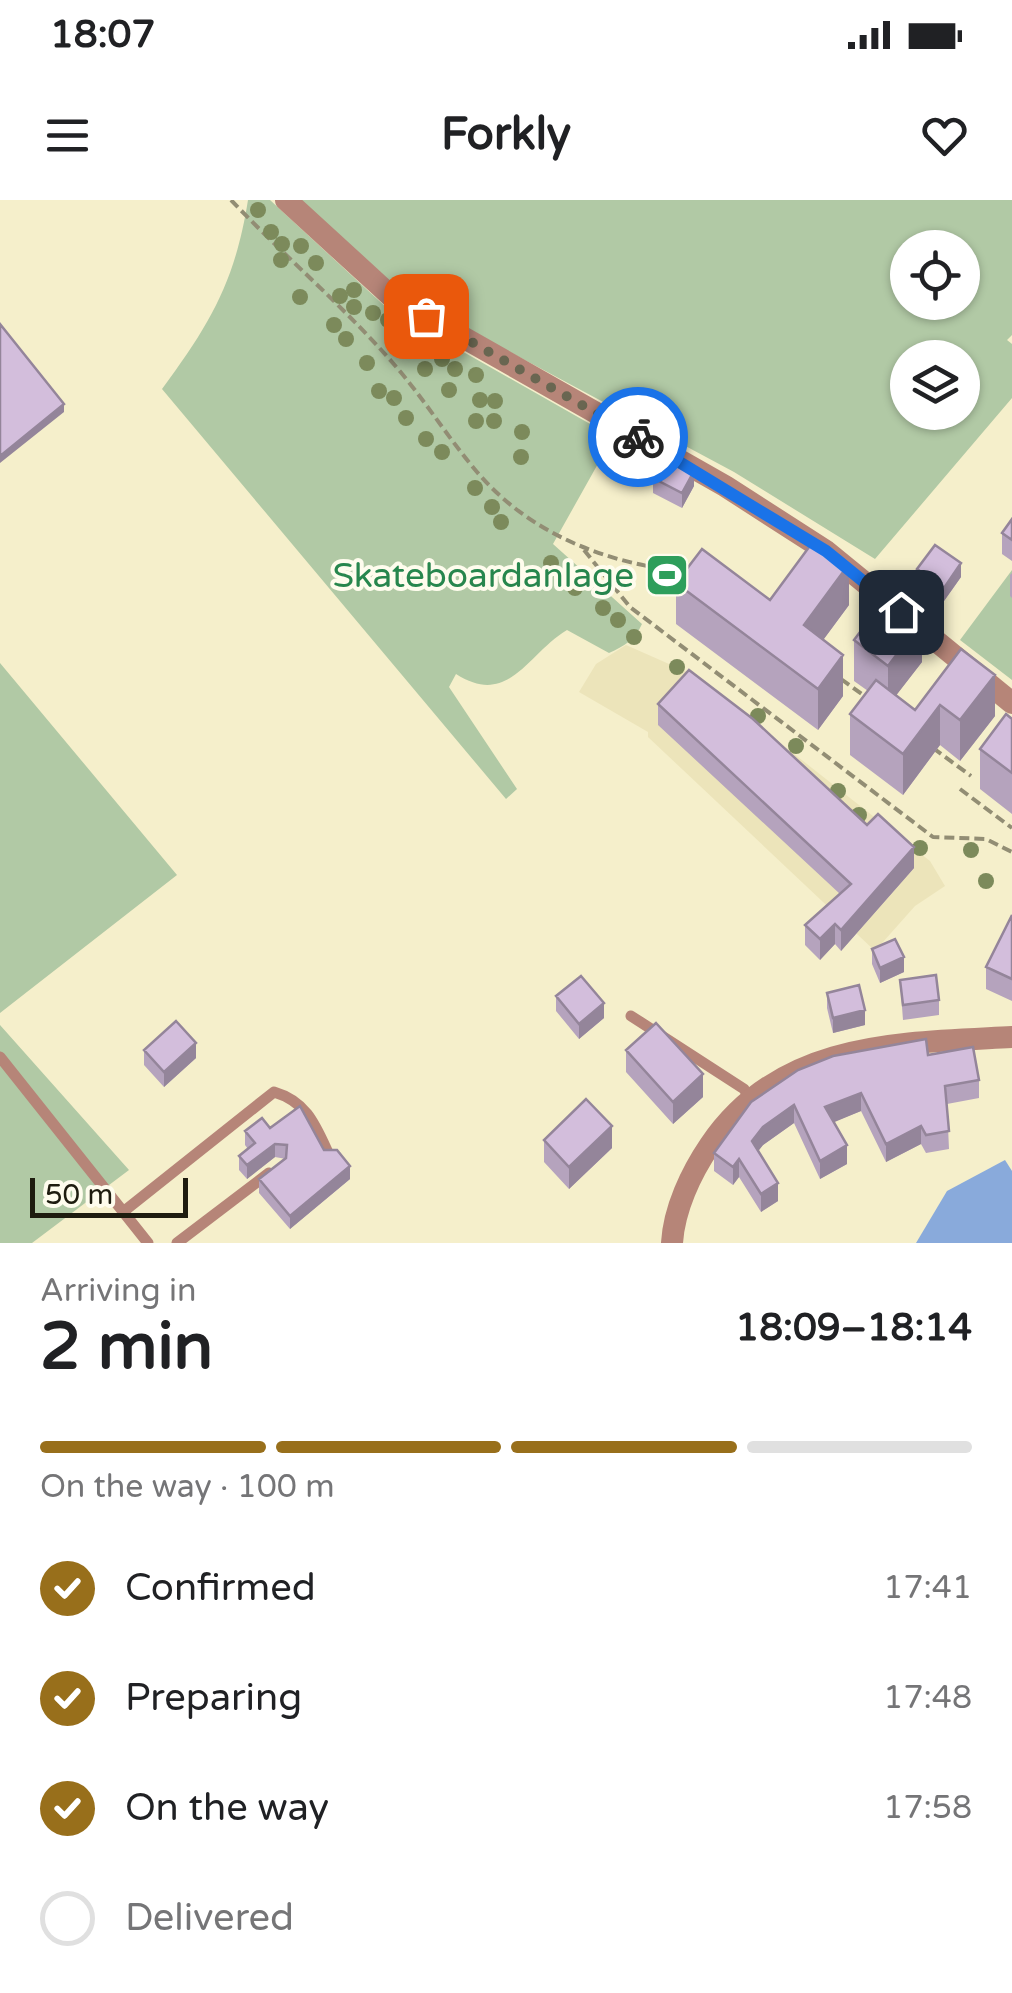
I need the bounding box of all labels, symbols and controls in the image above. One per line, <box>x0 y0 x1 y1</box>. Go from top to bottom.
text: 18:07 <box>50 12 155 58</box>
icon: menu <box>40 108 95 163</box>
text: Forkly <box>441 108 571 162</box>
icon: heart <box>917 108 972 163</box>
map controls <box>890 230 980 430</box>
button: locate <box>890 230 980 320</box>
pin <box>384 274 469 359</box>
icon: bag <box>399 289 454 344</box>
button: layers <box>890 340 980 430</box>
courier <box>588 387 688 487</box>
icon: bike <box>611 410 666 465</box>
sports icon: Skateboardanlage <box>644 552 690 598</box>
place label: Skateboardanlage <box>333 555 634 597</box>
pin <box>859 570 944 655</box>
icon: home <box>874 585 929 640</box>
scale bar <box>30 1173 188 1218</box>
text: 50 m <box>45 1178 113 1212</box>
text: Arriving in <box>40 1272 197 1310</box>
text: 18:09–18:14 <box>735 1305 972 1351</box>
text: 2 min <box>40 1308 213 1387</box>
text: On the way · 100 m <box>40 1468 335 1506</box>
icon: check <box>40 1561 95 1616</box>
text: Confirmed <box>125 1565 316 1611</box>
text: 17:41 <box>883 1569 972 1607</box>
icon: check <box>40 1671 95 1726</box>
text: Preparing <box>125 1675 302 1721</box>
text: 17:48 <box>883 1679 972 1717</box>
icon: check <box>40 1781 95 1836</box>
text: On the way <box>125 1785 329 1831</box>
text: 17:58 <box>883 1789 972 1827</box>
text: Delivered <box>125 1895 294 1941</box>

